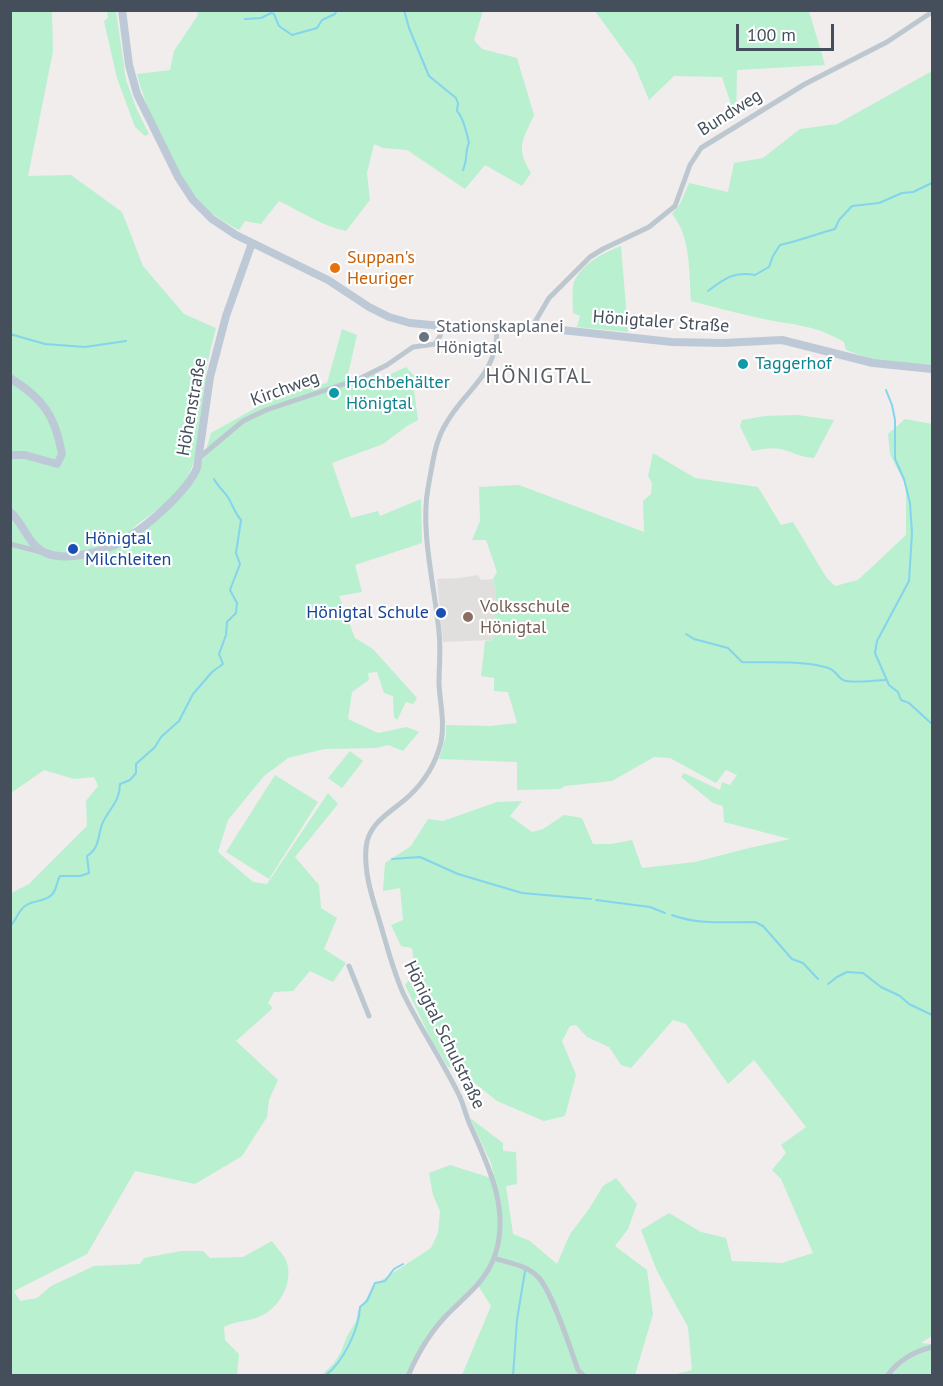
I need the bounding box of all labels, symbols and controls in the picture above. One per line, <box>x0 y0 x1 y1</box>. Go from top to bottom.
scale bar <box>739 12 836 50</box>
text: 100 m <box>747 23 796 46</box>
street label: Bundweg <box>694 85 766 141</box>
place label: Suppan's Heuriger <box>347 247 415 290</box>
marker: Suppan's Heuriger <box>328 261 342 275</box>
street label: Hönigtaler Straße <box>592 306 730 338</box>
place label: Stationskaplanei Hönigtal <box>436 316 564 358</box>
marker: Stationskaplanei Hönigtal <box>417 330 431 344</box>
place label: Taggerhof <box>755 353 832 375</box>
street label: Höhenstraße <box>173 356 211 458</box>
marker: Taggerhof <box>736 357 750 371</box>
district label: HÖNIGTAL <box>486 364 592 390</box>
street label: Kirchweg <box>248 367 322 411</box>
place label: Hochbehälter Hönigtal <box>346 372 450 415</box>
marker: Hochbehälter Hönigtal <box>327 386 341 400</box>
place label: Hönigtal Milchleiten <box>85 528 171 570</box>
marker: Hönigtal Milchleiten <box>66 542 80 556</box>
place label: Volksschule Hönigtal <box>480 596 570 638</box>
place label: Hönigtal Schule <box>306 602 429 624</box>
marker: Hönigtal Schule <box>434 606 448 620</box>
marker: Volksschule Hönigtal <box>461 610 475 624</box>
street label: Hönigtal Schulstraße <box>399 957 489 1113</box>

